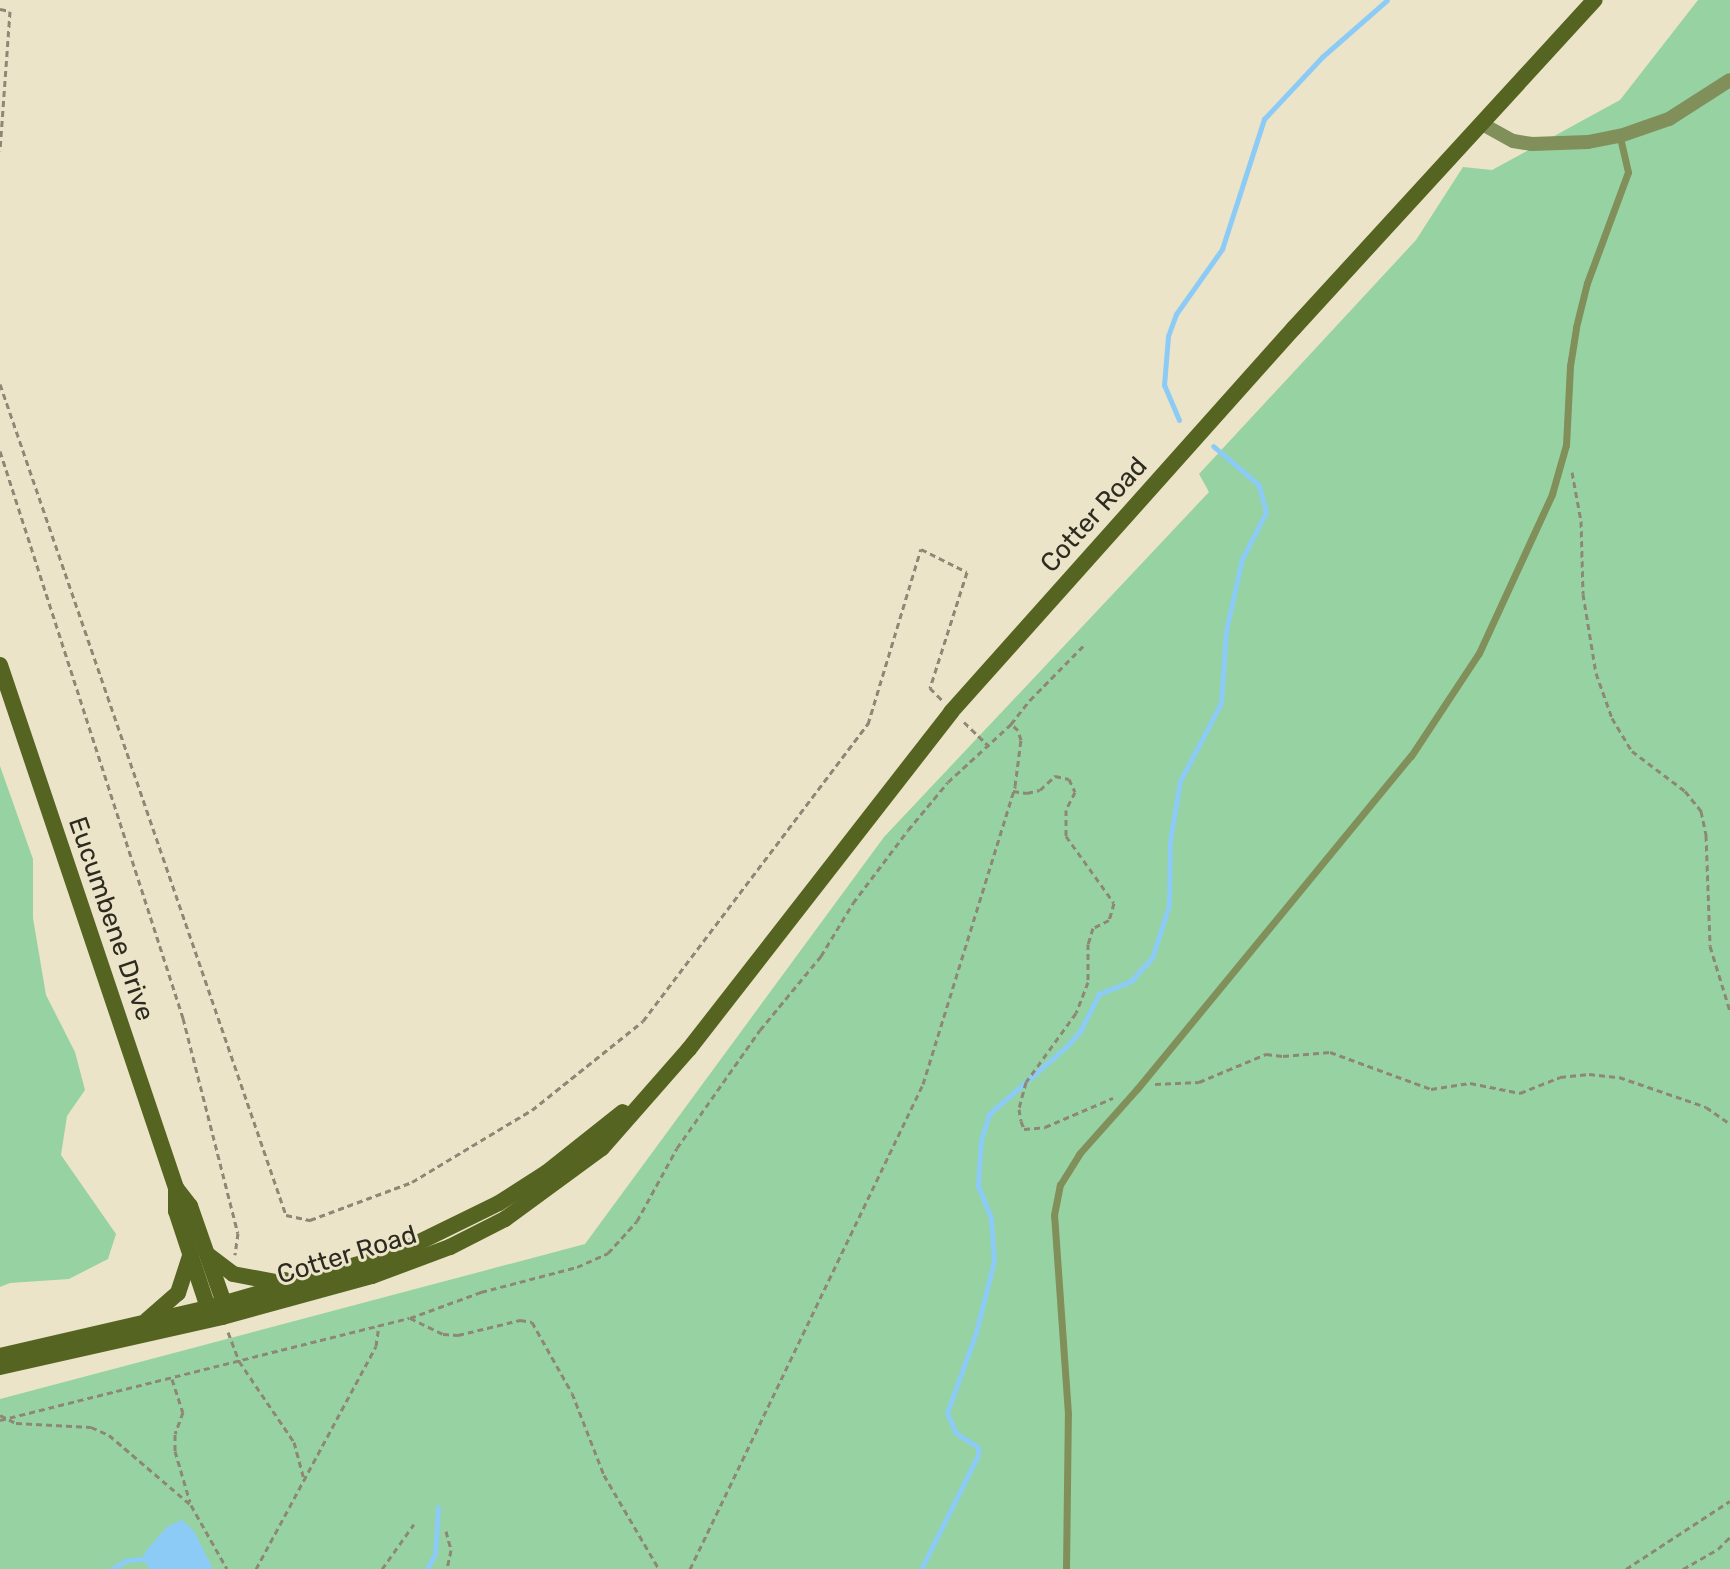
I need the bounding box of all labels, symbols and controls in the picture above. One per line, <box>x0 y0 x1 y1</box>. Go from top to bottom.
street label: Cotter Road <box>1034 451 1154 579</box>
street label: Eucumbene Drive <box>61 813 161 1025</box>
street label: Cotter Road <box>273 1219 421 1291</box>

